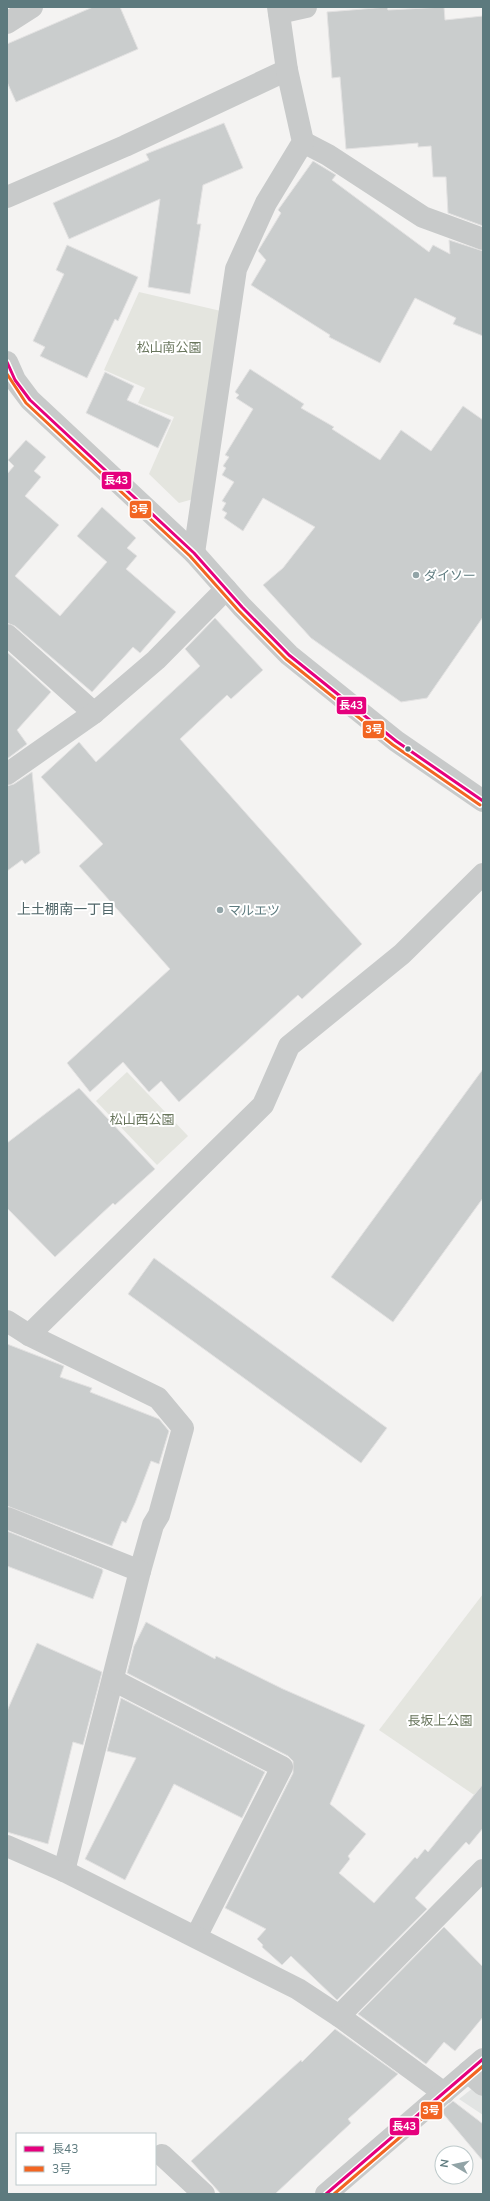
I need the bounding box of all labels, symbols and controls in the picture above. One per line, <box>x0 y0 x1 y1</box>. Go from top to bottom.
park label: 松山南公園 <box>136 339 202 357</box>
line badge: 長43 <box>101 471 132 490</box>
text: 長43 <box>104 473 128 488</box>
line badge: 3号 <box>129 500 152 519</box>
text: 3号 <box>131 502 149 517</box>
place label: ダイソー <box>424 567 476 585</box>
marker: ダイソー <box>411 570 421 580</box>
line badge: 長43 <box>336 696 367 715</box>
text: 長43 <box>339 698 363 713</box>
line badge: 3号 <box>362 720 385 739</box>
text: 3号 <box>365 722 383 737</box>
unlabelled marker <box>403 744 413 754</box>
district label: 上土棚南一丁目 <box>17 900 115 919</box>
place label: マルエツ <box>228 902 280 920</box>
marker: マルエツ <box>215 905 225 915</box>
park label: 松山西公園 <box>109 1111 175 1129</box>
park label: 長坂上公園 <box>407 1712 473 1730</box>
line badge: 3号 <box>420 2101 443 2120</box>
text: 3号 <box>422 2103 440 2118</box>
line badge: 長43 <box>389 2117 420 2136</box>
text: 長43 <box>392 2119 416 2134</box>
legend <box>16 2133 156 2185</box>
text: 長43 <box>52 2141 78 2157</box>
north arrow <box>434 2145 474 2185</box>
text: N <box>437 2158 453 2169</box>
text: 3号 <box>52 2161 71 2177</box>

